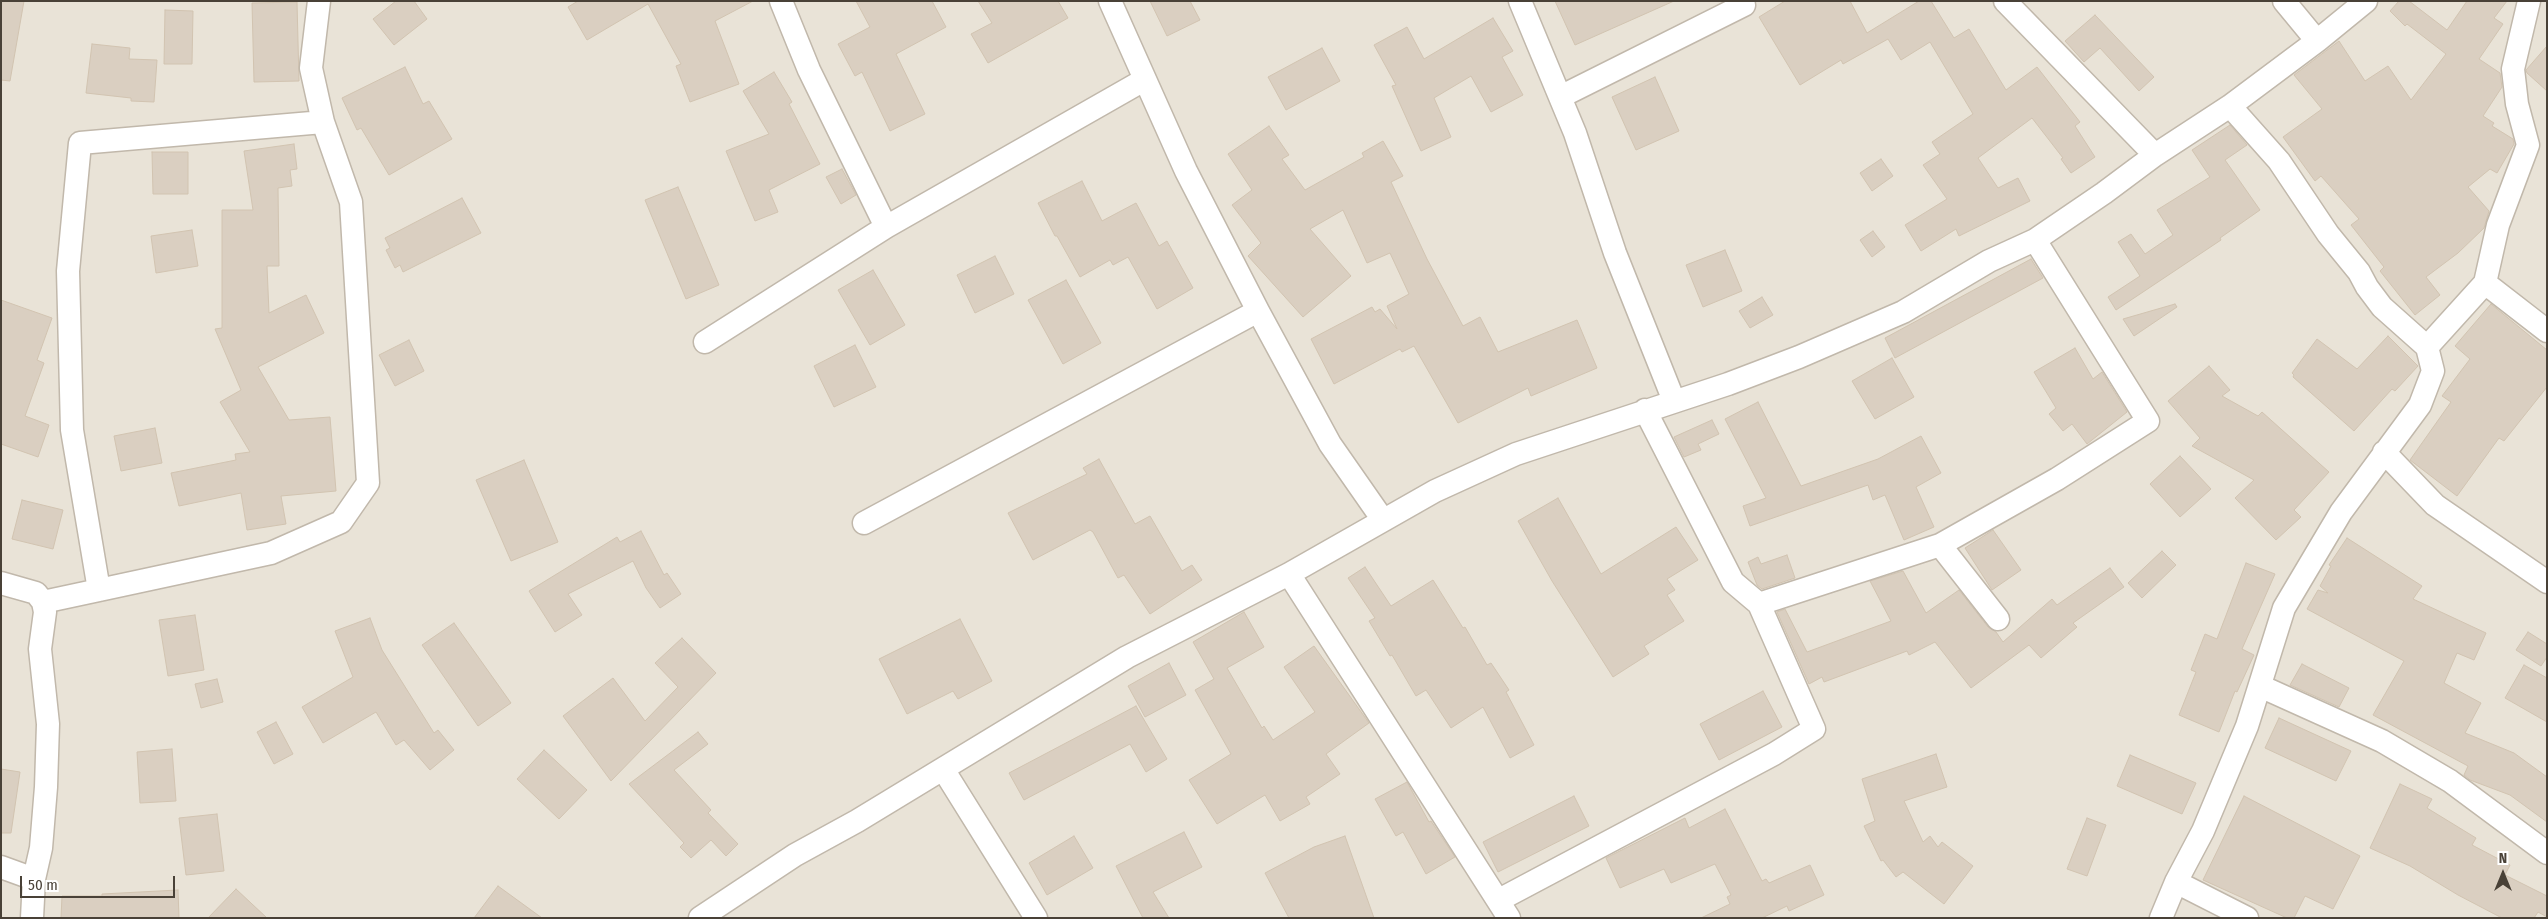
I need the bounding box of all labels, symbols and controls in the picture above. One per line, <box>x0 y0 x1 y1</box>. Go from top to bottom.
north arrow <box>2478 849 2528 899</box>
text: N <box>2499 850 2507 867</box>
scale bar <box>22 866 178 898</box>
text: 50 m <box>28 876 58 894</box>

